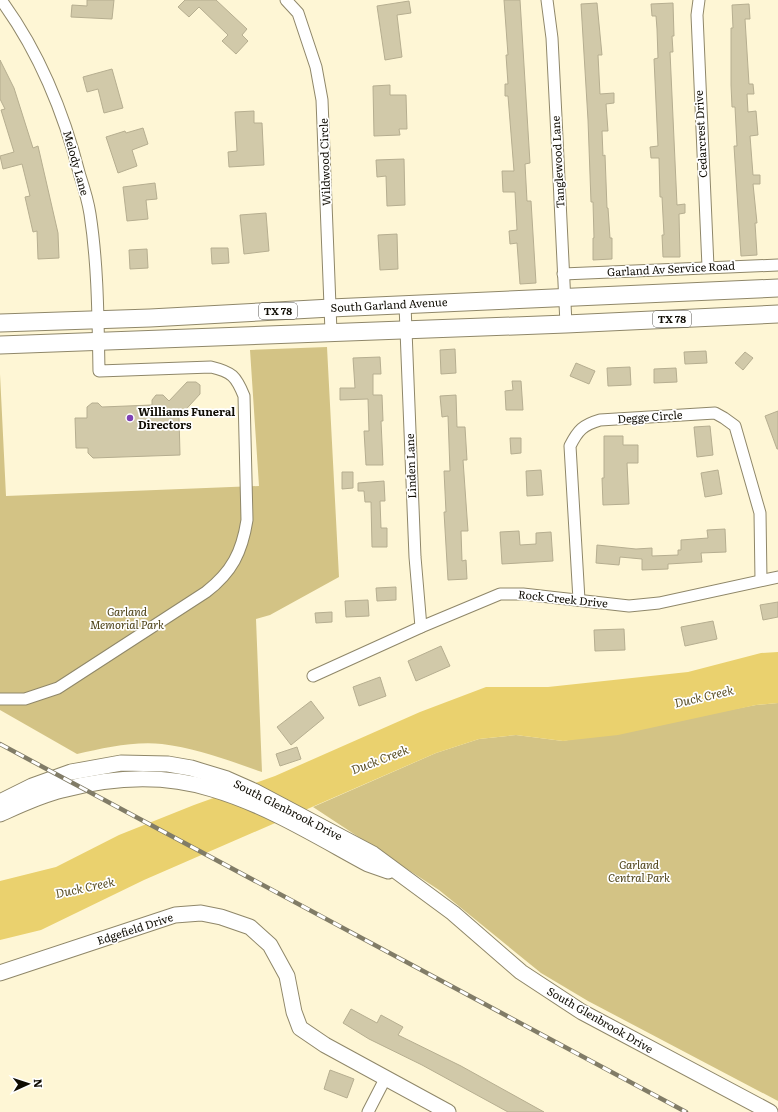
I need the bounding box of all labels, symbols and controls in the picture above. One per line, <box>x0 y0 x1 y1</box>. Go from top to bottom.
street label: Cedarcrest Drive <box>690 90 710 178</box>
street label: Tanglewood Lane <box>547 115 567 209</box>
street label: Wildwood Circle <box>314 118 334 206</box>
street label: Melody Lane <box>60 128 94 197</box>
street label: Garland Av Service Road <box>607 257 736 279</box>
street label: South Garland Avenue <box>330 293 448 315</box>
road number: TX 78 <box>259 303 297 319</box>
road number: TX 78 <box>653 311 691 327</box>
place label: Williams Funeral Directors <box>138 403 235 432</box>
street label: Degge Circle <box>617 406 683 426</box>
marker: Williams Funeral Directors <box>125 413 135 423</box>
street label: Linden Lane <box>401 433 419 499</box>
street label: Rock Creek Drive <box>517 585 609 611</box>
park label: Garland Memorial Park <box>90 603 164 632</box>
water label: Duck Creek <box>672 680 736 712</box>
water label: Duck Creek <box>348 740 411 778</box>
street label: South Glenbrook Drive <box>231 775 346 844</box>
park label: Garland Central Park <box>608 856 670 885</box>
water label: Duck Creek <box>53 872 117 902</box>
street label: Edgefield Drive <box>94 908 175 948</box>
street label: South Glenbrook Drive <box>544 982 657 1056</box>
north arrow <box>8 1064 48 1104</box>
text: N <box>31 1078 47 1088</box>

